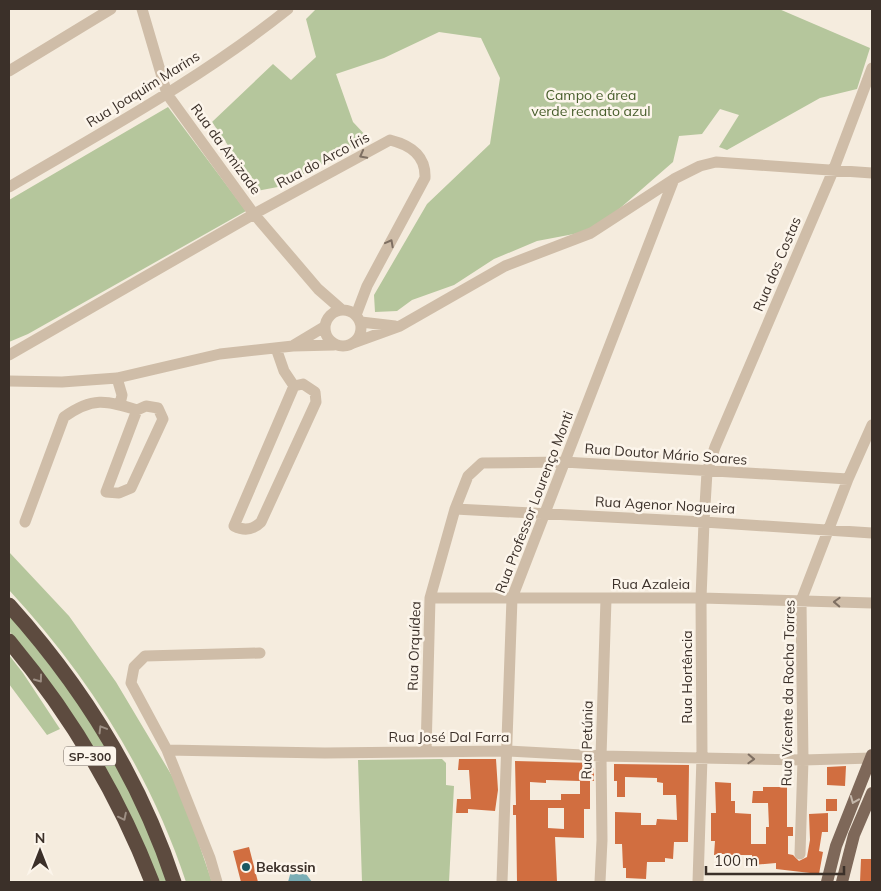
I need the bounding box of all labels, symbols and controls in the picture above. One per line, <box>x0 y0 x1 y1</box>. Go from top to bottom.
street label: Rua Joaquim Marins <box>83 47 203 131</box>
park label: Campo e área verde recnato azul <box>531 86 651 120</box>
street label: Rua da Amizade <box>187 100 265 198</box>
street label: Rua do Arco Íris <box>273 128 373 192</box>
one-way arrow <box>359 149 368 159</box>
street label: Rua dos Costas <box>749 214 805 314</box>
one-way arrow <box>384 239 394 248</box>
street label: Rua Professor Lourenço Monti <box>491 408 577 596</box>
street label: Rua Doutor Mário Soares <box>584 439 748 469</box>
street label: Rua Agenor Nogueira <box>594 492 736 518</box>
street label: Rua Azaleia <box>612 575 690 593</box>
one-way arrow <box>832 596 840 607</box>
street label: Rua Vicente da Rocha Torres <box>777 599 799 787</box>
street label: Rua Orquídea <box>403 601 425 691</box>
street label: Rua Hortência <box>678 630 696 724</box>
one-way arrow <box>33 673 42 683</box>
street label: Rua Petúnia <box>577 700 597 780</box>
one-way arrow <box>99 726 109 735</box>
street label: Rua José Dal Farra <box>389 728 509 746</box>
road number: SP-300 <box>64 746 116 766</box>
one-way arrow <box>748 754 755 764</box>
one-way arrow <box>849 795 860 804</box>
one-way arrow <box>117 812 128 821</box>
north arrow <box>15 826 65 876</box>
text: N <box>35 829 45 847</box>
scale bar <box>706 844 844 876</box>
text: 100 m <box>714 851 758 870</box>
place label: Bekassin <box>256 858 316 876</box>
marker: Bekassin <box>240 861 252 873</box>

